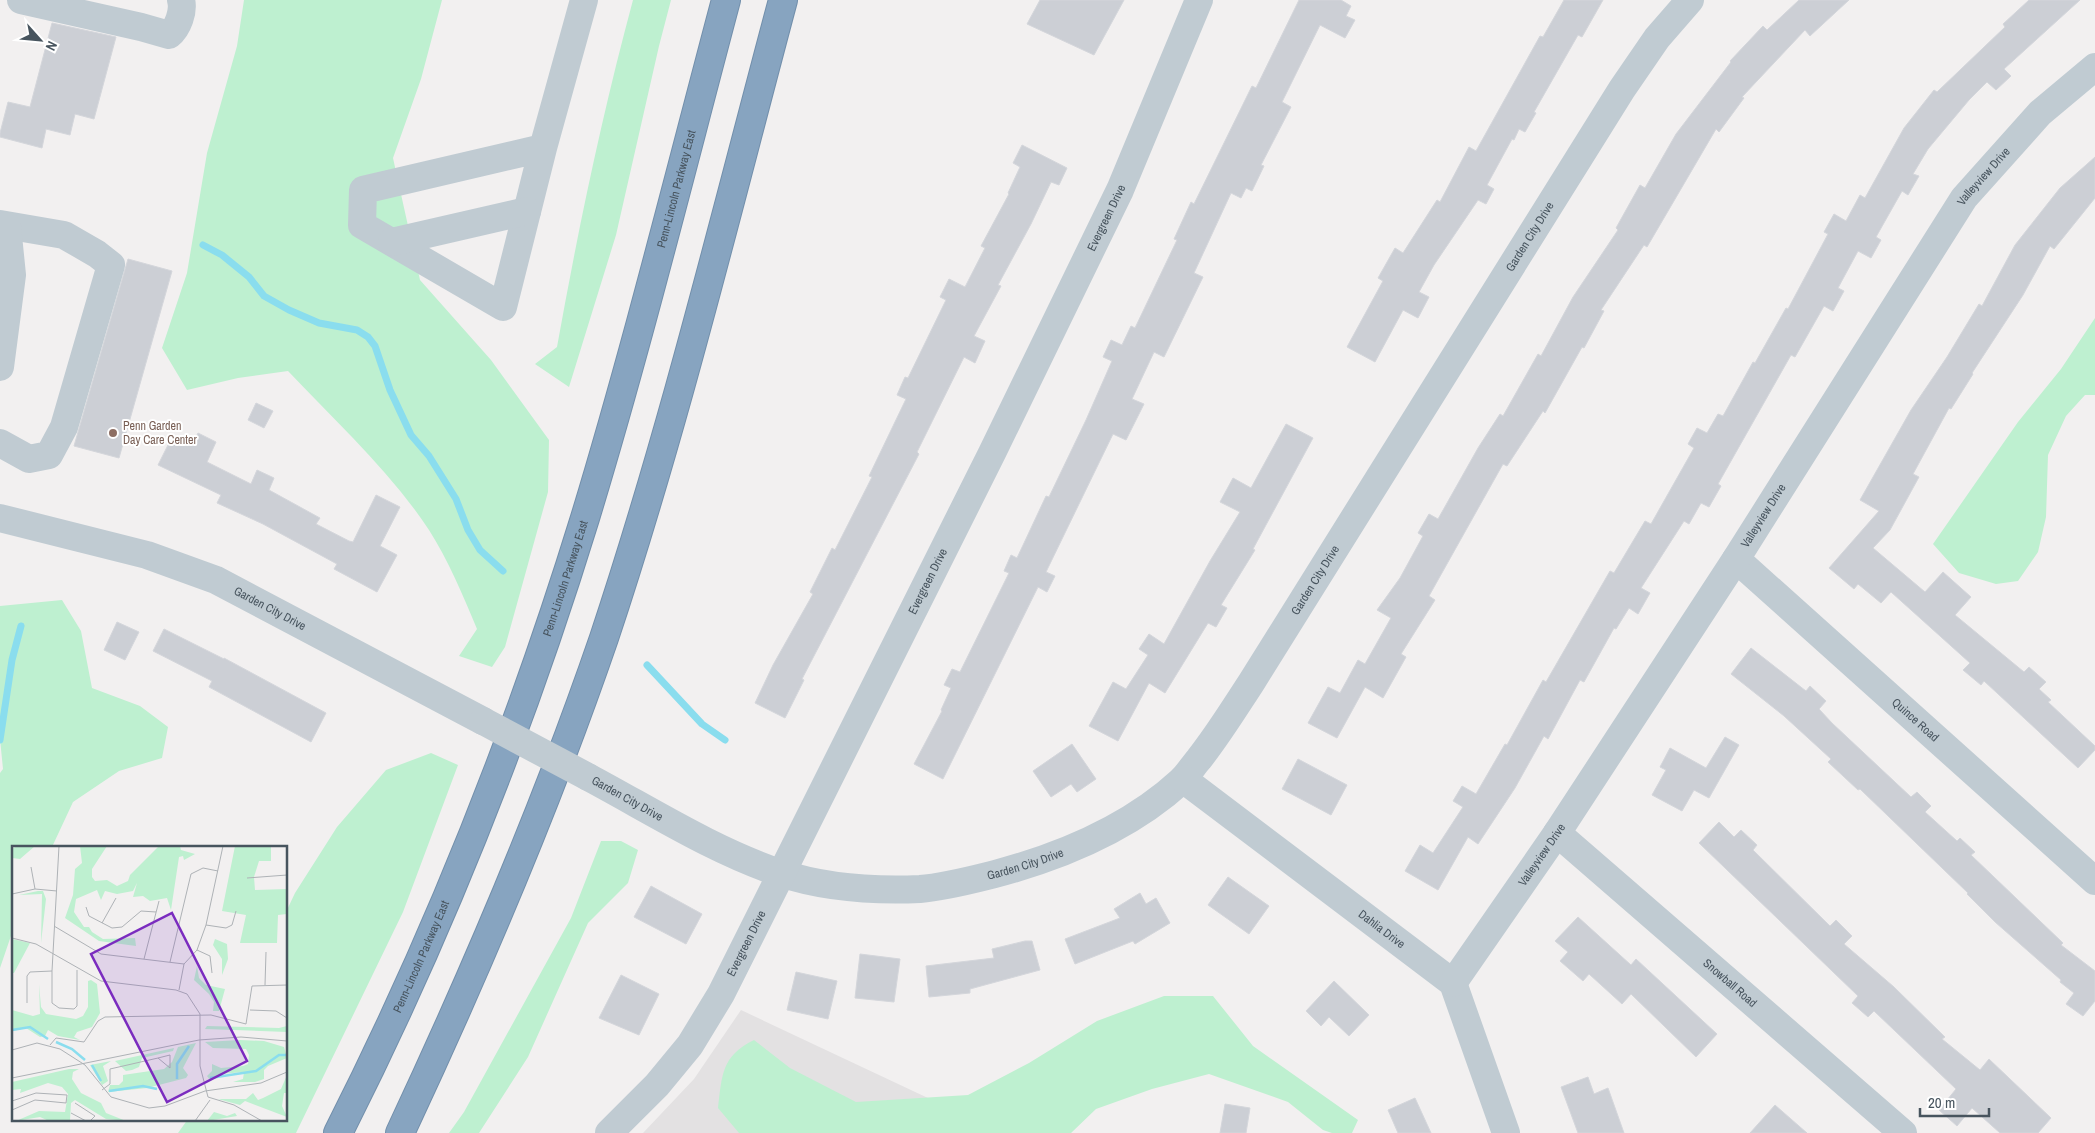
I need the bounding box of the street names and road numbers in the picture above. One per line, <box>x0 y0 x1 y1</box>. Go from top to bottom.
street label: Penn-Lincoln Parkway East <box>653 128 700 250</box>
street label: Valleyview Drive <box>1953 144 2014 208</box>
street label: Evergreen Drive <box>1084 182 1129 254</box>
street label: Garden City Drive <box>1502 199 1558 275</box>
street label: Valleyview Drive <box>1737 481 1790 551</box>
street label: Penn-Lincoln Parkway East <box>539 518 592 639</box>
street label: Garden City Drive <box>1287 542 1343 618</box>
street label: Evergreen Drive <box>905 546 951 617</box>
street label: Garden City Drive <box>231 583 309 634</box>
street label: Quince Road <box>1888 695 1942 745</box>
street label: Garden City Drive <box>589 772 666 825</box>
street label: Valleyview Drive <box>1515 820 1569 889</box>
street label: Garden City Drive <box>985 845 1066 884</box>
street label: Penn-Lincoln Parkway East <box>389 898 453 1015</box>
street label: Dahlia Drive <box>1355 906 1408 952</box>
street label: Evergreen Drive <box>723 908 770 979</box>
street label: Snowball Road <box>1700 955 1760 1011</box>

